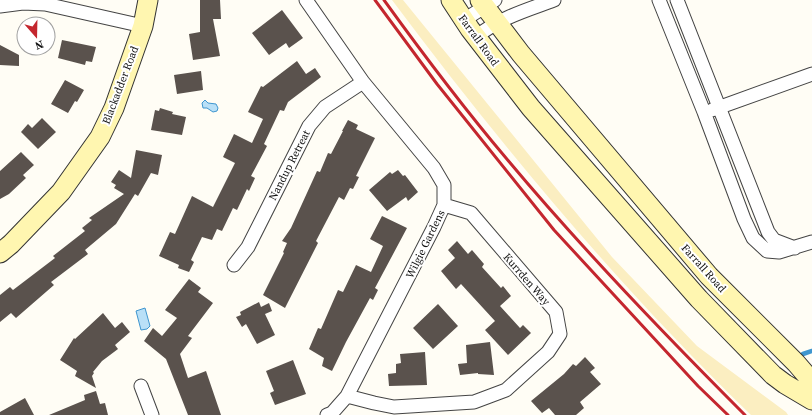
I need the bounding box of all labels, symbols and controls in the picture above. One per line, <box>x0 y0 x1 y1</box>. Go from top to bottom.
street label: Farrall Road <box>455 11 503 70</box>
north arrow <box>16 16 56 56</box>
text: N <box>33 37 46 53</box>
street label: Blackadder Road <box>99 43 143 126</box>
street label: Nandup Retreat <box>265 127 314 203</box>
street label: Wilgie Gardens <box>402 207 449 281</box>
street label: Farrall Road <box>678 241 730 296</box>
street label: Kurrden Way <box>500 250 554 309</box>

